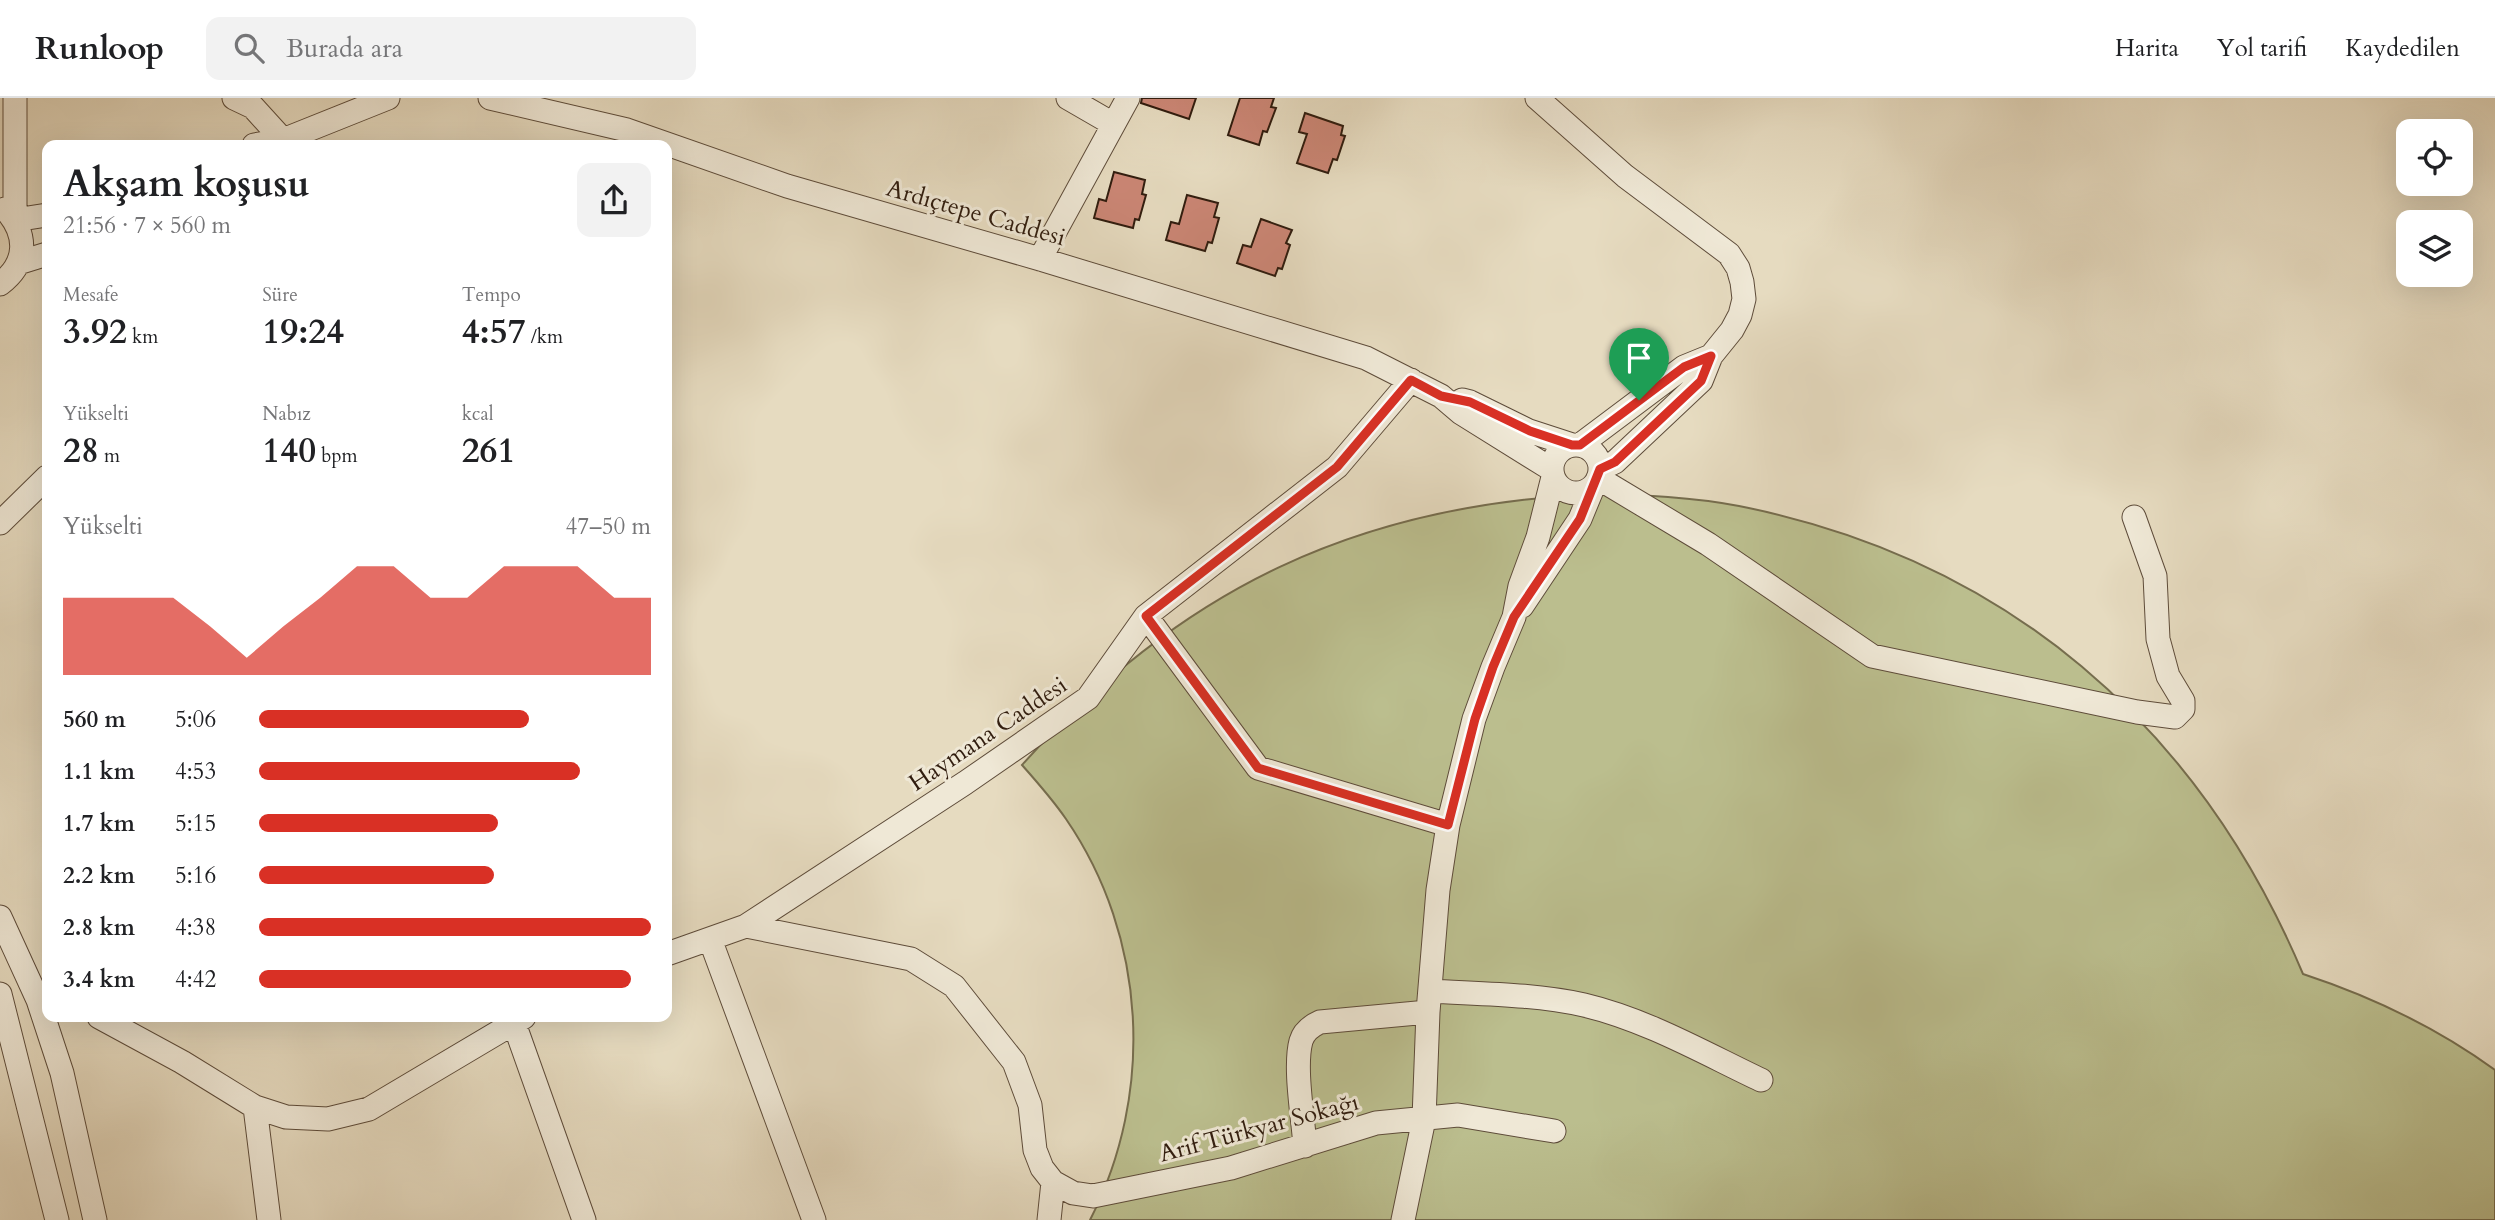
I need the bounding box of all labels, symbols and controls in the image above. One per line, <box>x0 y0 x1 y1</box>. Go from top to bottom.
search box <box>206 17 696 80</box>
text: Runloop <box>35 26 164 71</box>
icon: search <box>230 29 268 67</box>
text: Burada ara <box>286 31 403 66</box>
text: Harita <box>2115 32 2179 65</box>
text: Yol tarifi <box>2217 32 2307 65</box>
text: Kaydedilen <box>2345 32 2460 65</box>
map controls <box>2396 119 2473 287</box>
button: locate <box>2396 119 2473 196</box>
text: Akşam koşusu <box>63 158 310 210</box>
button: share <box>577 163 651 237</box>
street label: Ardıçtepe Caddesi <box>883 172 1070 254</box>
text: 21:56 · 7 × 560 m <box>63 210 231 241</box>
button: layers <box>2396 210 2473 287</box>
text: Mesafe <box>63 282 119 308</box>
text: Süre <box>262 282 298 308</box>
text: Tempo <box>462 282 521 308</box>
text: 3.92 <box>63 308 127 356</box>
text: 19:24 <box>262 308 344 356</box>
text: 4:57 <box>462 308 526 356</box>
text: km <box>127 324 158 350</box>
text: /km <box>526 324 563 350</box>
pin <box>1609 328 1669 400</box>
icon: arrive <box>1620 339 1658 377</box>
text: Yükselti <box>63 401 129 427</box>
text: Nabız <box>262 401 311 427</box>
text: kcal <box>462 401 494 427</box>
text: 28 <box>63 427 99 475</box>
text: 140 <box>262 427 316 475</box>
text: 261 <box>462 427 515 475</box>
text: m <box>99 443 120 469</box>
text: bpm <box>316 443 358 469</box>
text: Yükselti <box>63 511 143 542</box>
text: 47–50 m <box>566 511 651 542</box>
street label: Haymana Caddesi <box>902 669 1074 799</box>
text: 560 m <box>63 704 126 735</box>
text: 5:06 <box>175 704 216 735</box>
text: 1.1 km <box>63 756 135 787</box>
text: 4:53 <box>175 756 216 787</box>
text: 1.7 km <box>63 808 135 839</box>
text: 5:15 <box>175 808 216 839</box>
text: 2.2 km <box>63 860 135 891</box>
text: 5:16 <box>175 860 216 891</box>
text: 2.8 km <box>63 912 135 943</box>
text: 4:38 <box>175 912 216 943</box>
text: 3.4 km <box>63 964 135 995</box>
text: 4:42 <box>175 964 216 995</box>
street label: Arif Türkyar Sokağı <box>1156 1085 1363 1171</box>

